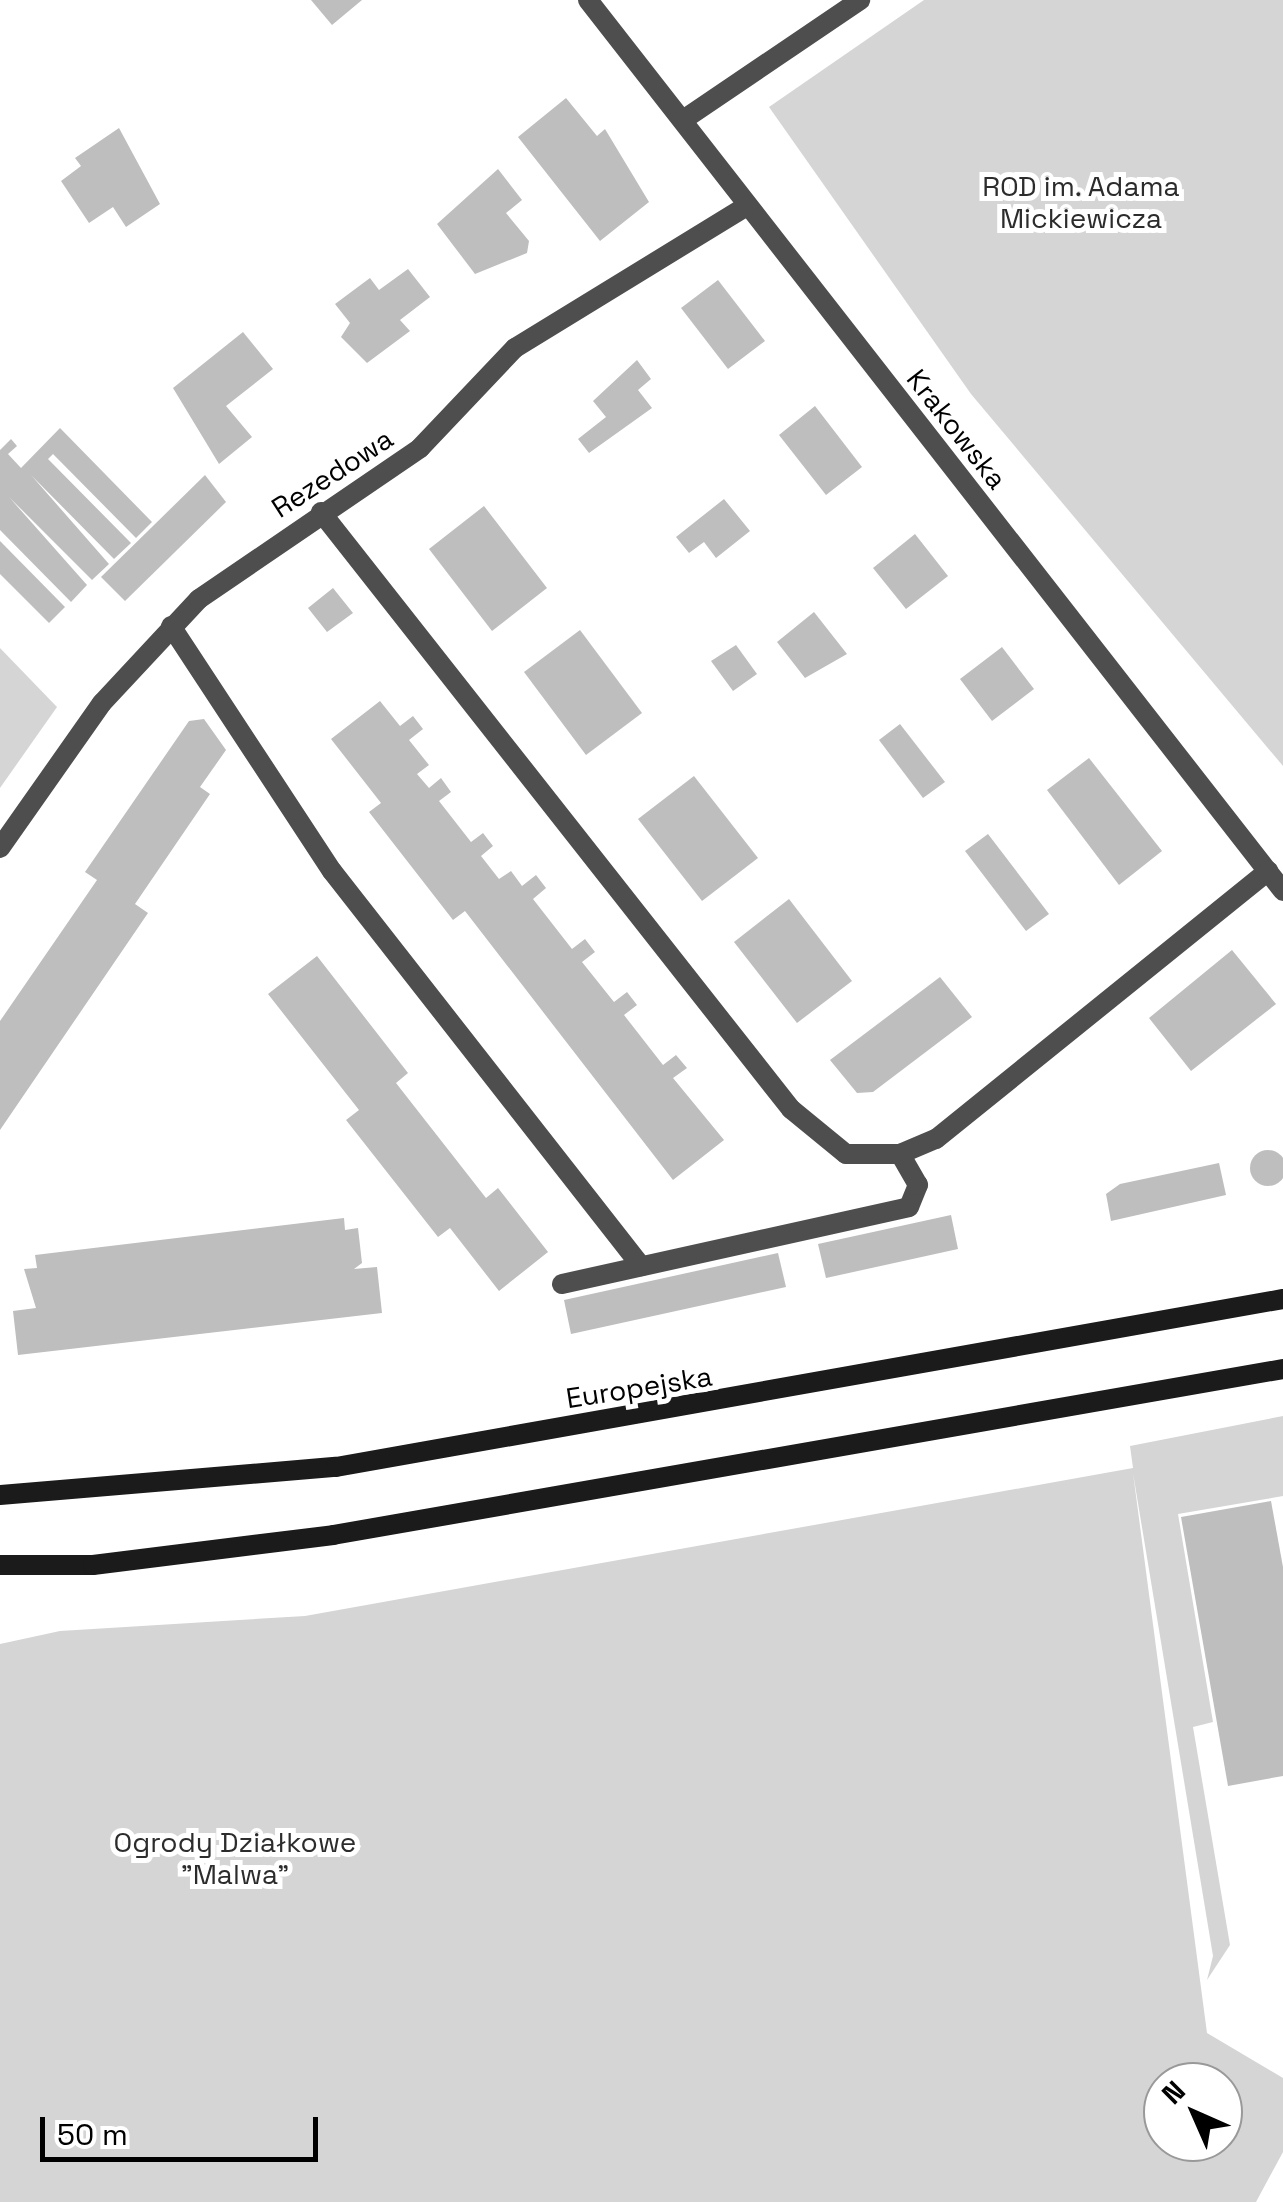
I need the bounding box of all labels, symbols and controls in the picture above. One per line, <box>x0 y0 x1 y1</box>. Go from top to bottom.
park label: ROD im. Adama Mickiewicza <box>982 169 1180 235</box>
street label: Krakowska <box>900 363 1014 495</box>
street label: Rezedowa <box>265 421 399 525</box>
street label: Europejska <box>564 1359 714 1415</box>
park label: Ogrody Działkowe "Malwa" <box>114 1825 356 1891</box>
north arrow <box>1143 2062 1243 2162</box>
text: N <box>1154 2073 1193 2112</box>
scale bar <box>45 2097 322 2159</box>
text: 50 m <box>57 2115 128 2154</box>

